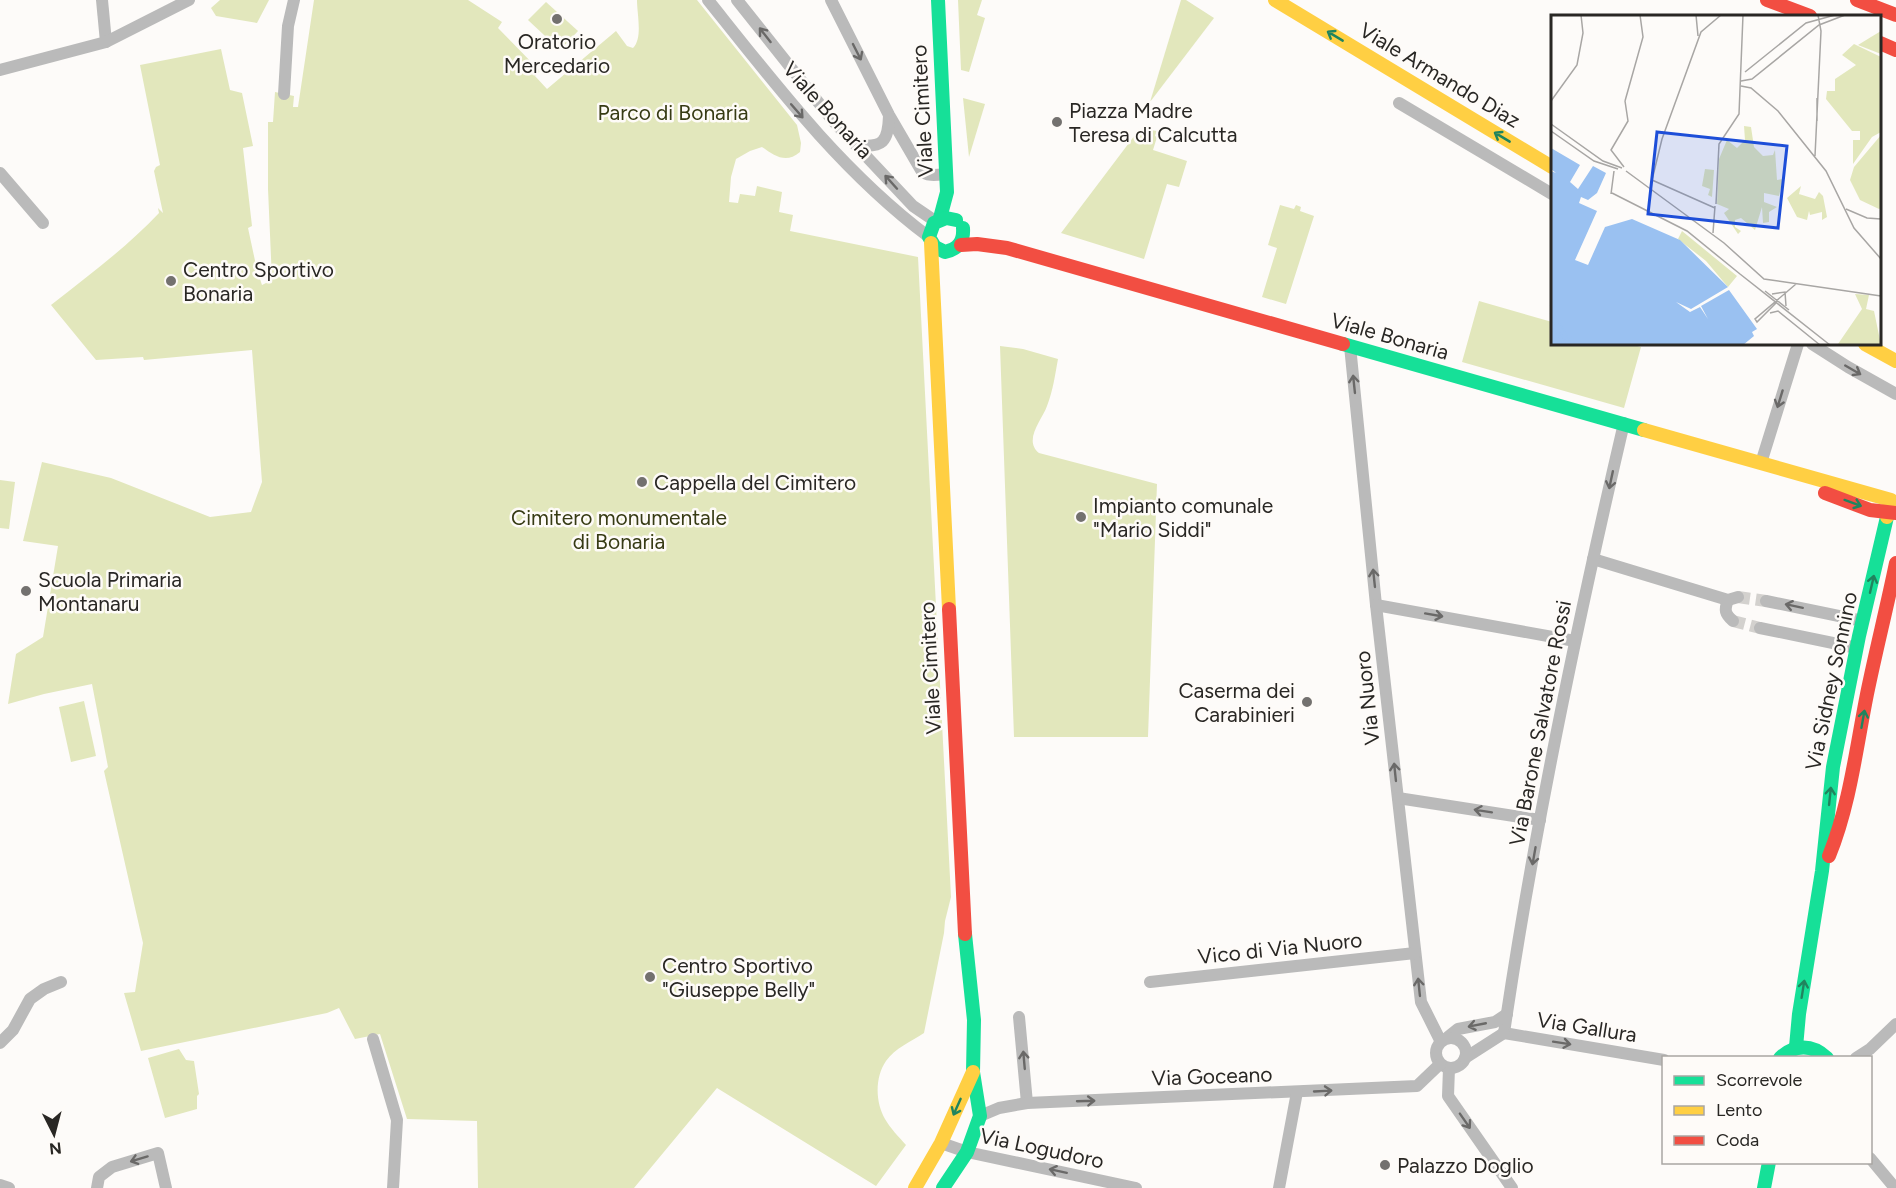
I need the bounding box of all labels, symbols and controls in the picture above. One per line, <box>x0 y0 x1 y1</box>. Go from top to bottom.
marker: Oratorio Mercedario <box>550 12 564 26</box>
inset map <box>1551 15 1881 345</box>
street label: Viale Armando Diaz <box>1355 17 1525 133</box>
one-way arrow <box>758 27 771 43</box>
place label: Oratorio Mercedario <box>504 29 610 78</box>
one-way arrow <box>1327 30 1344 42</box>
one-way arrow <box>852 43 864 61</box>
street label: Viale Cimitero <box>906 44 938 178</box>
street label: Viale Bonaria <box>778 56 878 164</box>
place label: Piazza Madre Teresa di Calcutta <box>1069 98 1237 147</box>
park label: Parco di Bonaria <box>598 100 748 125</box>
one-way arrow <box>790 103 804 118</box>
marker: Piazza Madre Teresa di Calcutta <box>1050 115 1064 129</box>
one-way arrow <box>1494 130 1511 142</box>
one-way arrow <box>884 175 899 190</box>
place label: Centro Sportivo Bonaria <box>183 257 334 306</box>
marker: Centro Sportivo Bonaria <box>164 274 178 288</box>
street label: Viale Bonaria <box>1328 307 1452 365</box>
one-way arrow <box>1844 364 1861 376</box>
one-way arrow <box>1348 375 1359 395</box>
one-way arrow <box>1774 390 1785 409</box>
place label: Cappella del Cimitero <box>654 470 856 495</box>
one-way arrow <box>1605 470 1616 489</box>
marker: Cappella del Cimitero <box>635 475 649 489</box>
place label: Impianto comunale "Mario Siddi" <box>1093 493 1273 542</box>
one-way arrow <box>1843 499 1862 510</box>
park label: Cimitero monumentale di Bonaria <box>511 505 727 554</box>
marker: Impianto comunale "Mario Siddi" <box>1074 510 1088 524</box>
place label: Scuola Primaria Montanaru <box>38 567 182 616</box>
one-way arrow <box>1368 569 1379 589</box>
one-way arrow <box>1867 575 1878 594</box>
marker: Scuola Primaria Montanaru <box>19 584 33 598</box>
street label: Via Sidney Sonnino <box>1800 589 1862 773</box>
street label: Via Barone Salvatore Rossi <box>1504 598 1576 848</box>
one-way arrow <box>1785 600 1804 612</box>
street label: Viale Cimitero <box>914 601 946 735</box>
one-way arrow <box>1424 610 1443 621</box>
street label: Via Nuoro <box>1350 650 1384 746</box>
place label: Caserma dei Carabinieri <box>1178 678 1295 727</box>
marker: Caserma dei Carabinieri <box>1300 695 1314 709</box>
one-way arrow <box>1857 710 1868 730</box>
one-way arrow <box>1389 763 1400 783</box>
one-way arrow <box>1825 786 1836 806</box>
one-way arrow <box>1473 805 1493 816</box>
one-way arrow <box>1528 846 1539 865</box>
street label: Vico di Via Nuoro <box>1197 927 1363 969</box>
place label: Centro Sportivo "Giuseppe Belly" <box>662 953 815 1002</box>
marker: Centro Sportivo "Giuseppe Belly" <box>643 970 657 984</box>
one-way arrow <box>1413 977 1424 997</box>
one-way arrow <box>1798 980 1809 999</box>
street label: Via Gallura <box>1535 1007 1639 1047</box>
one-way arrow <box>1468 1020 1488 1031</box>
one-way arrow <box>1552 1037 1571 1048</box>
one-way arrow <box>1018 1051 1029 1071</box>
legend <box>1662 1056 1872 1164</box>
street label: Via Goceano <box>1151 1061 1273 1091</box>
text: Scorrevole <box>1716 1069 1803 1091</box>
one-way arrow <box>1312 1086 1332 1097</box>
one-way arrow <box>1075 1095 1095 1107</box>
one-way arrow <box>950 1098 962 1116</box>
text: Lento <box>1716 1099 1762 1121</box>
north arrow <box>24 1104 84 1164</box>
one-way arrow <box>1459 1112 1471 1129</box>
street label: Via Logudoro <box>978 1123 1106 1173</box>
text: Coda <box>1716 1129 1759 1151</box>
text: N <box>48 1138 63 1159</box>
place label: Palazzo Doglio <box>1397 1153 1534 1178</box>
one-way arrow <box>130 1154 149 1165</box>
marker: Palazzo Doglio <box>1378 1158 1392 1172</box>
one-way arrow <box>1049 1165 1068 1177</box>

